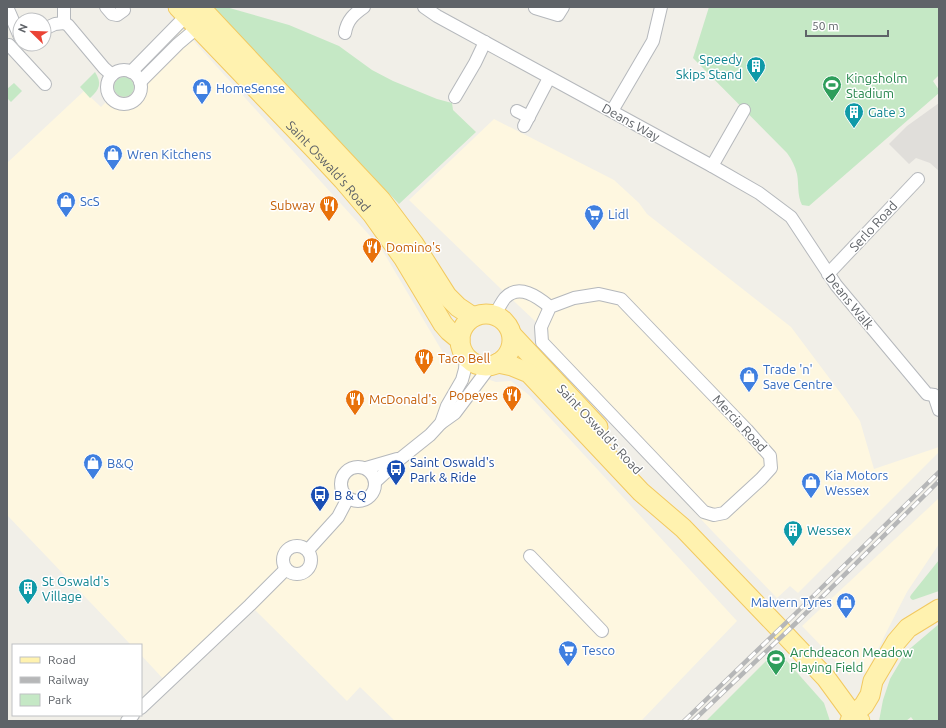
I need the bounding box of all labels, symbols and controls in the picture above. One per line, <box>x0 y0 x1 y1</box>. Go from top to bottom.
north arrow <box>12 12 52 52</box>
scale bar <box>806 12 888 38</box>
text: 50 m <box>812 19 839 32</box>
text: N <box>16 22 30 34</box>
place label: Speedy Skips Stand <box>676 52 742 81</box>
building icon: Speedy Skips Stand <box>745 55 767 83</box>
place label: Kingsholm Stadium <box>846 71 908 100</box>
sports icon: Kingsholm Stadium <box>821 74 843 102</box>
shop icon: HomeSense <box>191 77 213 105</box>
place label: HomeSense <box>216 81 285 95</box>
street label: Deans Way <box>600 100 662 144</box>
building icon: Gate 3 <box>843 101 865 129</box>
place label: Gate 3 <box>868 105 906 119</box>
street label: Saint Oswald's Road <box>284 118 373 214</box>
shop icon: Wren Kitchens <box>102 143 124 171</box>
place label: Wren Kitchens <box>127 147 212 161</box>
shop icon: ScS <box>55 190 77 218</box>
place label: ScS <box>80 194 100 208</box>
restaurant icon: Subway <box>318 194 340 222</box>
place label: Subway <box>270 198 315 212</box>
street label: Serlo Road <box>846 198 900 254</box>
supermarket icon: Lidl <box>583 203 605 231</box>
place label: Lidl <box>608 207 629 221</box>
restaurant icon: Domino's <box>361 236 383 264</box>
place label: Domino's <box>386 240 441 254</box>
street label: Deans Walk <box>823 270 877 332</box>
restaurant icon: Taco Bell <box>413 347 435 375</box>
place label: Taco Bell <box>438 351 491 365</box>
place label: Trade 'n' Save Centre <box>763 362 833 391</box>
shop icon: Trade 'n' Save Centre <box>738 365 760 393</box>
street label: Saint Oswald's Road <box>555 381 645 477</box>
restaurant icon: Popeyes <box>501 384 523 412</box>
restaurant icon: McDonald's <box>344 388 366 416</box>
place label: Popeyes <box>449 388 498 402</box>
place label: McDonald's <box>369 392 437 406</box>
street label: Mercia Road <box>710 392 770 454</box>
shop icon: B&Q <box>82 452 104 480</box>
place label: Saint Oswald's Park & Ride <box>410 455 495 484</box>
place label: B&Q <box>107 456 134 471</box>
bus stop icon: Saint Oswald's Park & Ride <box>385 458 407 486</box>
place label: Kia Motors Wessex <box>825 468 889 497</box>
shop icon: Kia Motors Wessex <box>800 471 822 499</box>
bus stop icon: B & Q <box>309 484 331 512</box>
place label: B & Q <box>334 488 367 503</box>
building icon: Wessex <box>782 519 804 547</box>
place label: Wessex <box>807 523 851 537</box>
place label: St Oswald's Village <box>42 574 110 603</box>
building icon: St Oswald's Village <box>17 577 39 605</box>
shop icon: Malvern Tyres <box>835 591 857 619</box>
place label: Malvern Tyres <box>751 595 832 609</box>
supermarket icon: Tesco <box>557 639 579 667</box>
place label: Tesco <box>582 643 615 657</box>
legend <box>12 644 142 716</box>
place label: Archdeacon Meadow Playing Field <box>790 645 913 674</box>
sports icon: Archdeacon Meadow Playing Field <box>765 648 787 676</box>
text: Road <box>48 653 76 666</box>
text: Railway <box>48 673 89 686</box>
text: Park <box>48 693 72 706</box>

